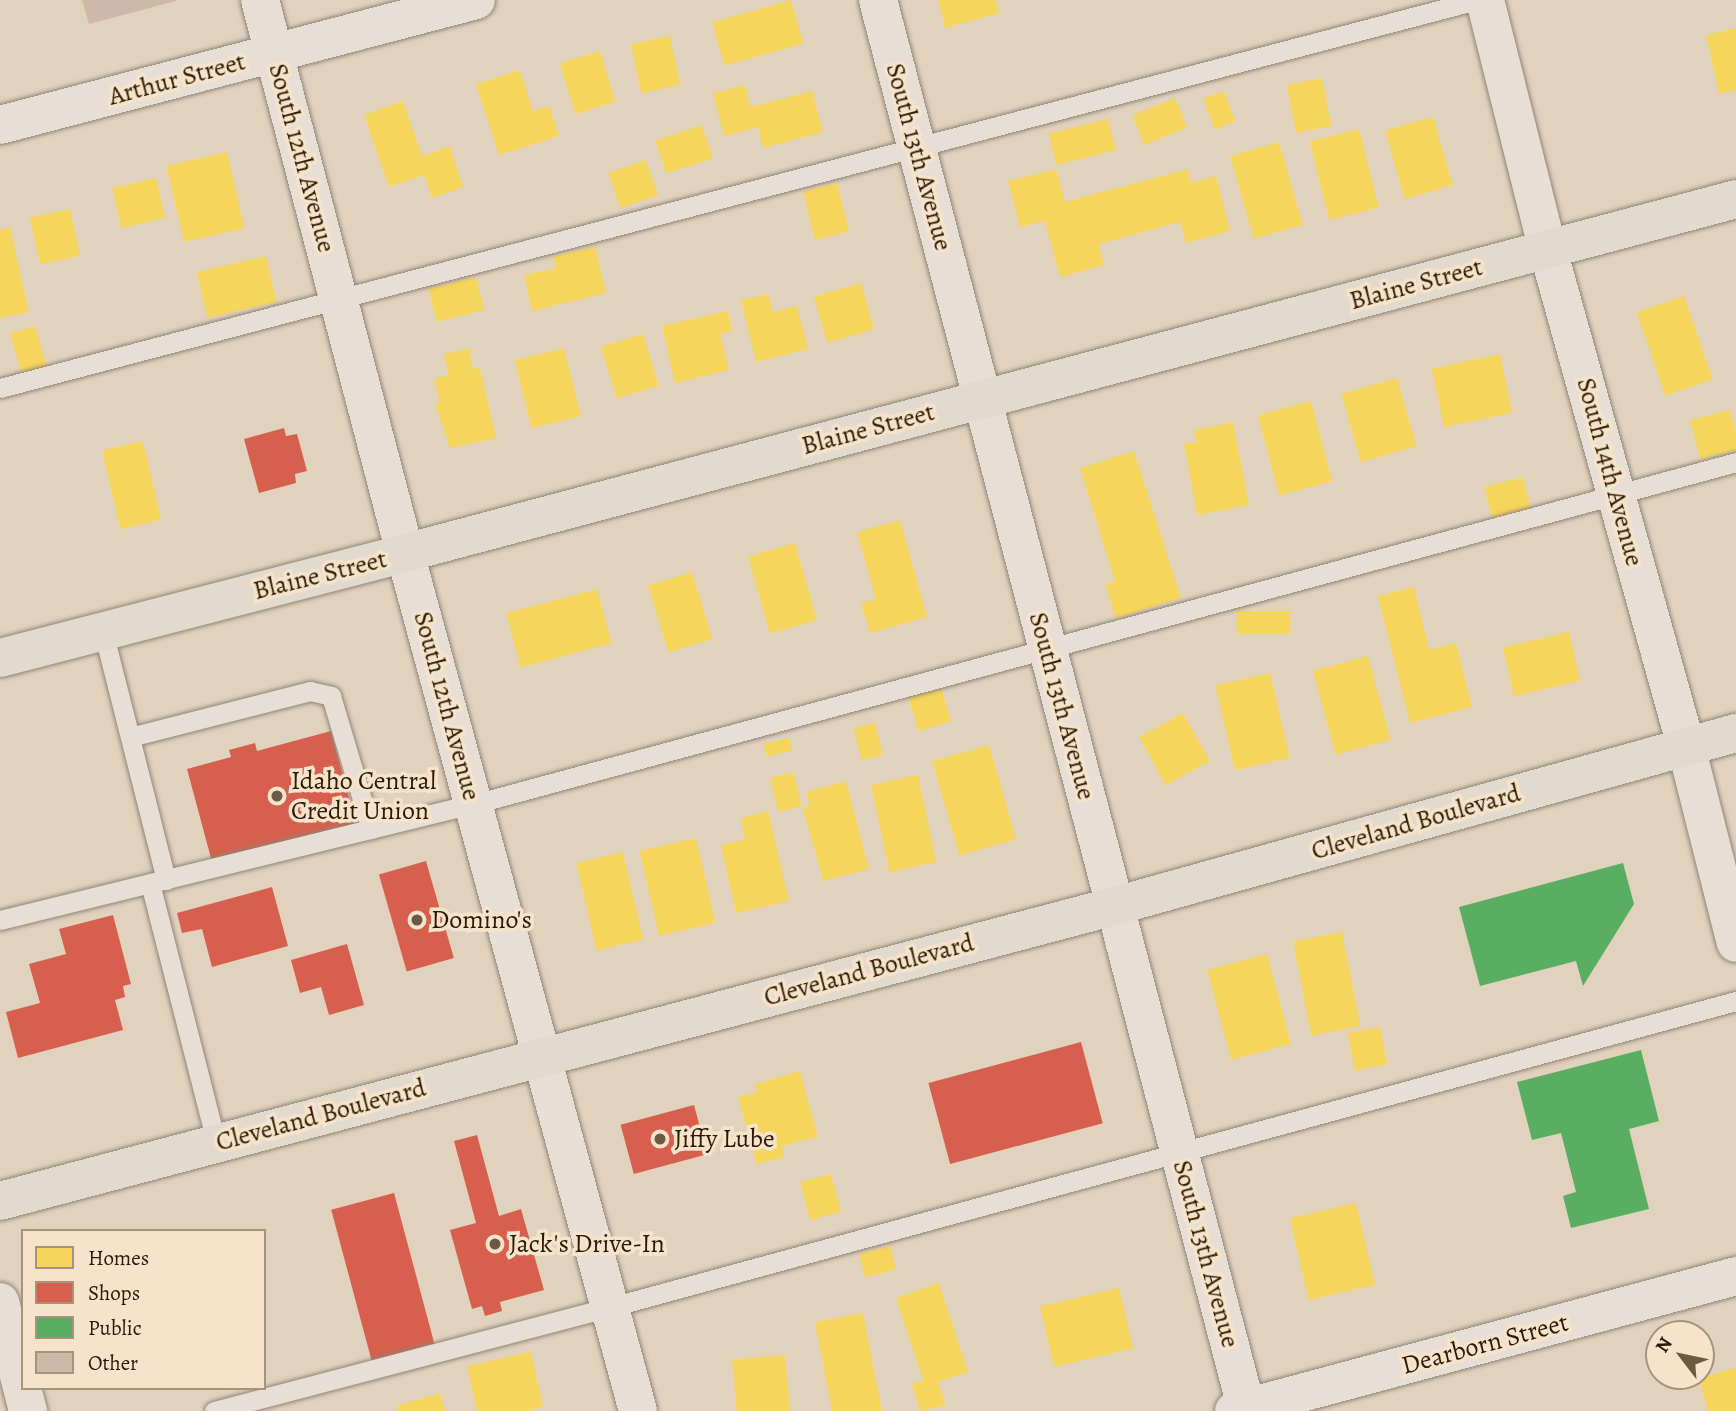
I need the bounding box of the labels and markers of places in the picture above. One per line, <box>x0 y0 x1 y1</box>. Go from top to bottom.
place label: Idaho Central Credit Union <box>291 765 436 826</box>
marker: Idaho Central Credit Union <box>269 788 285 804</box>
place label: Domino's <box>431 904 532 936</box>
marker: Domino's <box>409 912 425 928</box>
place label: Jiffy Lube <box>674 1123 775 1155</box>
marker: Jiffy Lube <box>652 1131 668 1147</box>
place label: Jack's Drive-In <box>509 1228 665 1260</box>
marker: Jack's Drive-In <box>487 1236 503 1252</box>

